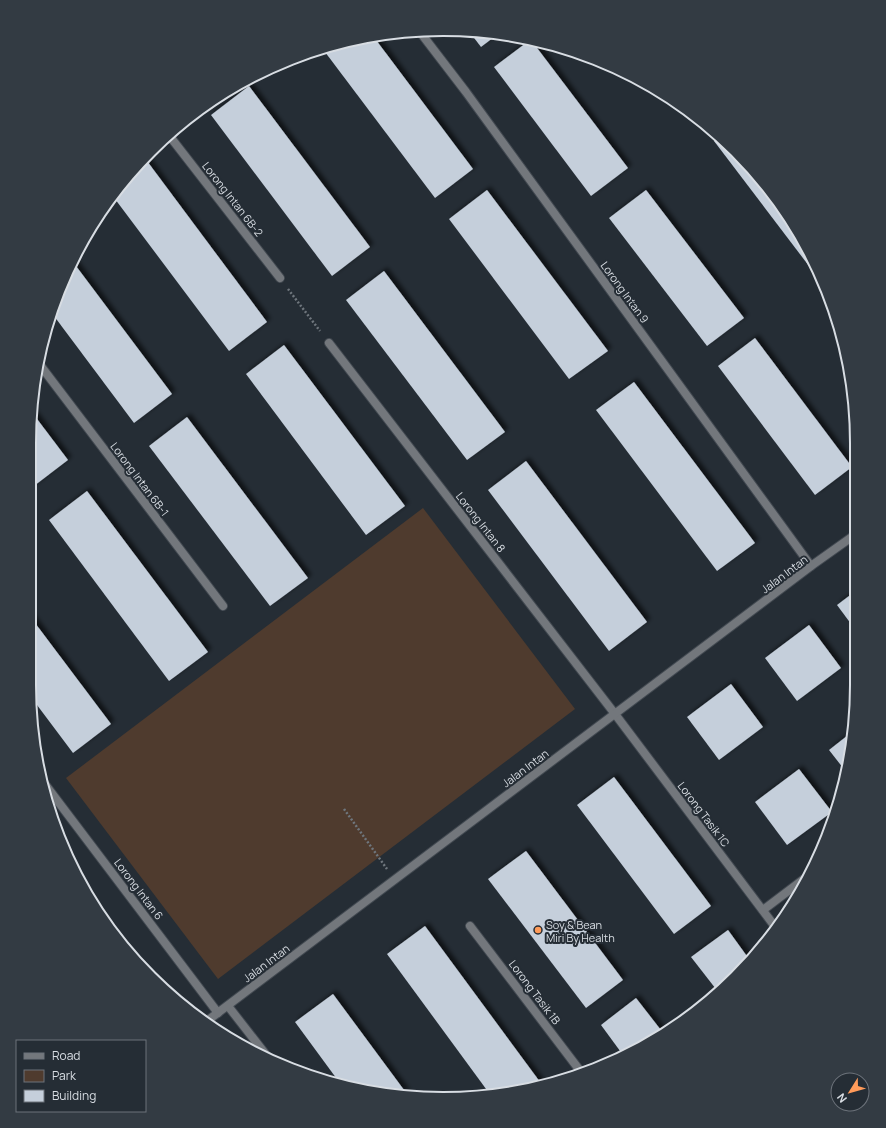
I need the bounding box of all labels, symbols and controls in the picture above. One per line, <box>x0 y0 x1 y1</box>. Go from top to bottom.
street label: Lorong Intan 6B-2 <box>199 159 267 239</box>
street label: Lorong Intan 9 <box>598 258 653 326</box>
street label: Lorong Intan 6B-1 <box>107 439 173 519</box>
street label: Lorong Intan 8 <box>453 489 509 555</box>
street label: Jalan Intan <box>758 552 810 596</box>
street label: Jalan Intan <box>499 746 551 790</box>
street label: Lorong Tasik 1C <box>675 778 733 850</box>
street label: Lorong Intan 6 <box>111 855 167 923</box>
place label: Soy & Bean Miri By Health <box>546 917 615 945</box>
marker: Soy & Bean Miri By Health <box>533 925 543 935</box>
street label: Jalan Intan <box>240 941 292 985</box>
street label: Lorong Tasik 1B <box>506 957 564 1027</box>
legend <box>16 1040 146 1112</box>
text: Road <box>52 1047 80 1064</box>
text: Park <box>52 1067 77 1084</box>
north arrow <box>830 1072 870 1112</box>
text: Building <box>52 1087 96 1104</box>
text: N <box>833 1091 850 1106</box>

